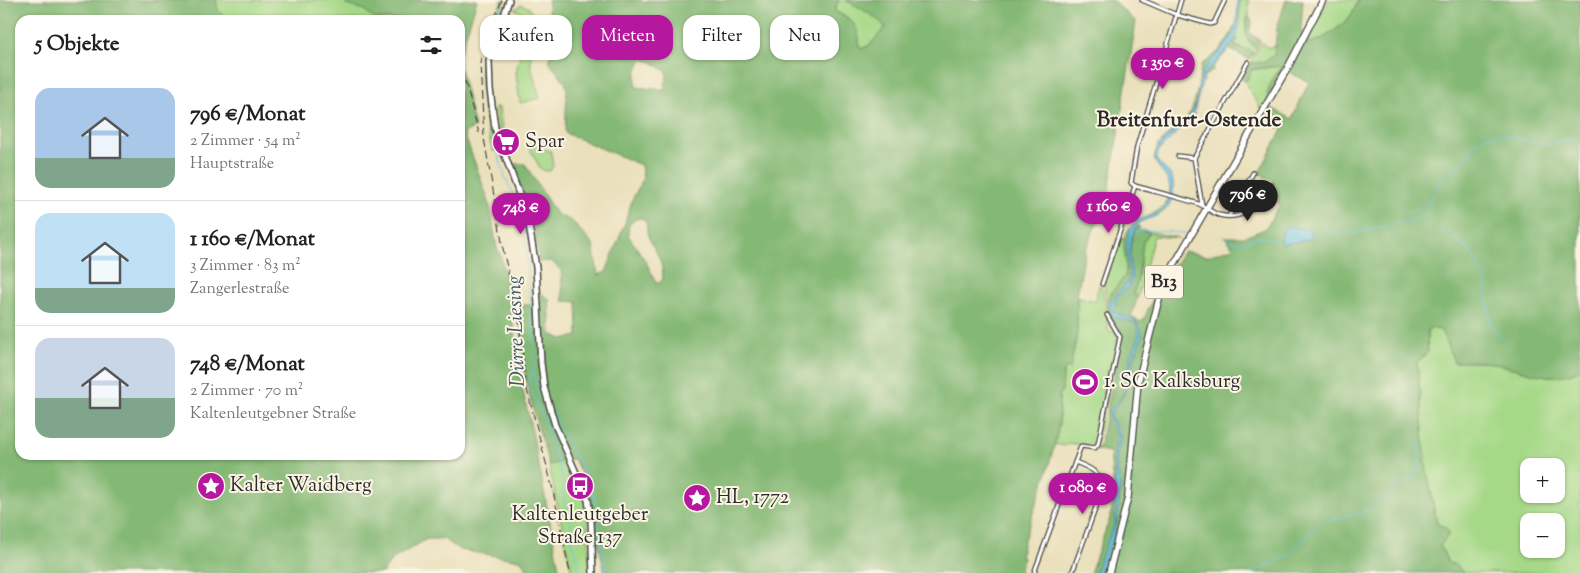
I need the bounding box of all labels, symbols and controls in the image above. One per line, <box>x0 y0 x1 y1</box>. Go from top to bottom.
chip: Kaufen <box>480 15 572 60</box>
chip: Mieten <box>582 15 673 60</box>
chip: Filter <box>683 15 760 60</box>
chip: Neu <box>770 15 839 60</box>
text: 5 Objekte <box>35 30 120 60</box>
icon: filters <box>417 31 445 59</box>
pin: 1 350 € <box>1117 48 1209 90</box>
text: 1 350 € <box>1142 52 1184 75</box>
text: 796 €/Monat <box>190 100 305 130</box>
district label: Breitenfurt-Ostende <box>1097 106 1281 136</box>
icon: home <box>75 108 135 168</box>
supermarket icon: Spar <box>491 127 521 157</box>
place label: Spar <box>525 128 565 157</box>
text: 2 Zimmer · 54 m² <box>190 130 301 153</box>
text: Hauptstraße <box>190 153 274 176</box>
pin: 796 € <box>1213 180 1283 222</box>
text: 796 € <box>1230 184 1266 207</box>
pin: 748 € <box>486 192 556 235</box>
pin: 1 160 € <box>1063 192 1155 234</box>
text: 1 160 € <box>1087 196 1131 219</box>
text: 748 € <box>503 197 539 220</box>
text: 1 160 €/Monat <box>190 225 315 255</box>
icon: home <box>75 233 135 293</box>
text: 3 Zimmer · 83 m² <box>190 255 301 278</box>
road number: B13 <box>1145 266 1183 298</box>
water label: Dürre Liesing <box>500 275 534 387</box>
text: Zangerlestraße <box>190 278 290 301</box>
text: 748 €/Monat <box>190 350 305 380</box>
icon: home <box>75 358 135 418</box>
sports icon: 1. SC Kalksburg <box>1070 367 1100 397</box>
place label: 1. SC Kalksburg <box>1104 368 1240 397</box>
text: 2 Zimmer · 70 m² <box>190 380 303 403</box>
text: Kaltenleutgebner Straße <box>190 403 356 426</box>
map controls <box>1520 458 1565 558</box>
button: + <box>1520 458 1565 503</box>
place icon: Kalter Waidberg <box>196 471 226 501</box>
bus stop icon: Kaltenleutgeber Straße 137 <box>565 471 595 501</box>
place label: Kalter Waidberg <box>230 472 372 501</box>
pin: 1 080 € <box>1037 472 1129 515</box>
text: 1 080 € <box>1059 477 1107 500</box>
place icon: HL, 1772 <box>682 483 712 513</box>
place label: HL, 1772 <box>716 484 789 513</box>
place label: Kaltenleutgeber Straße 137 <box>512 501 649 553</box>
button: − <box>1520 513 1565 558</box>

